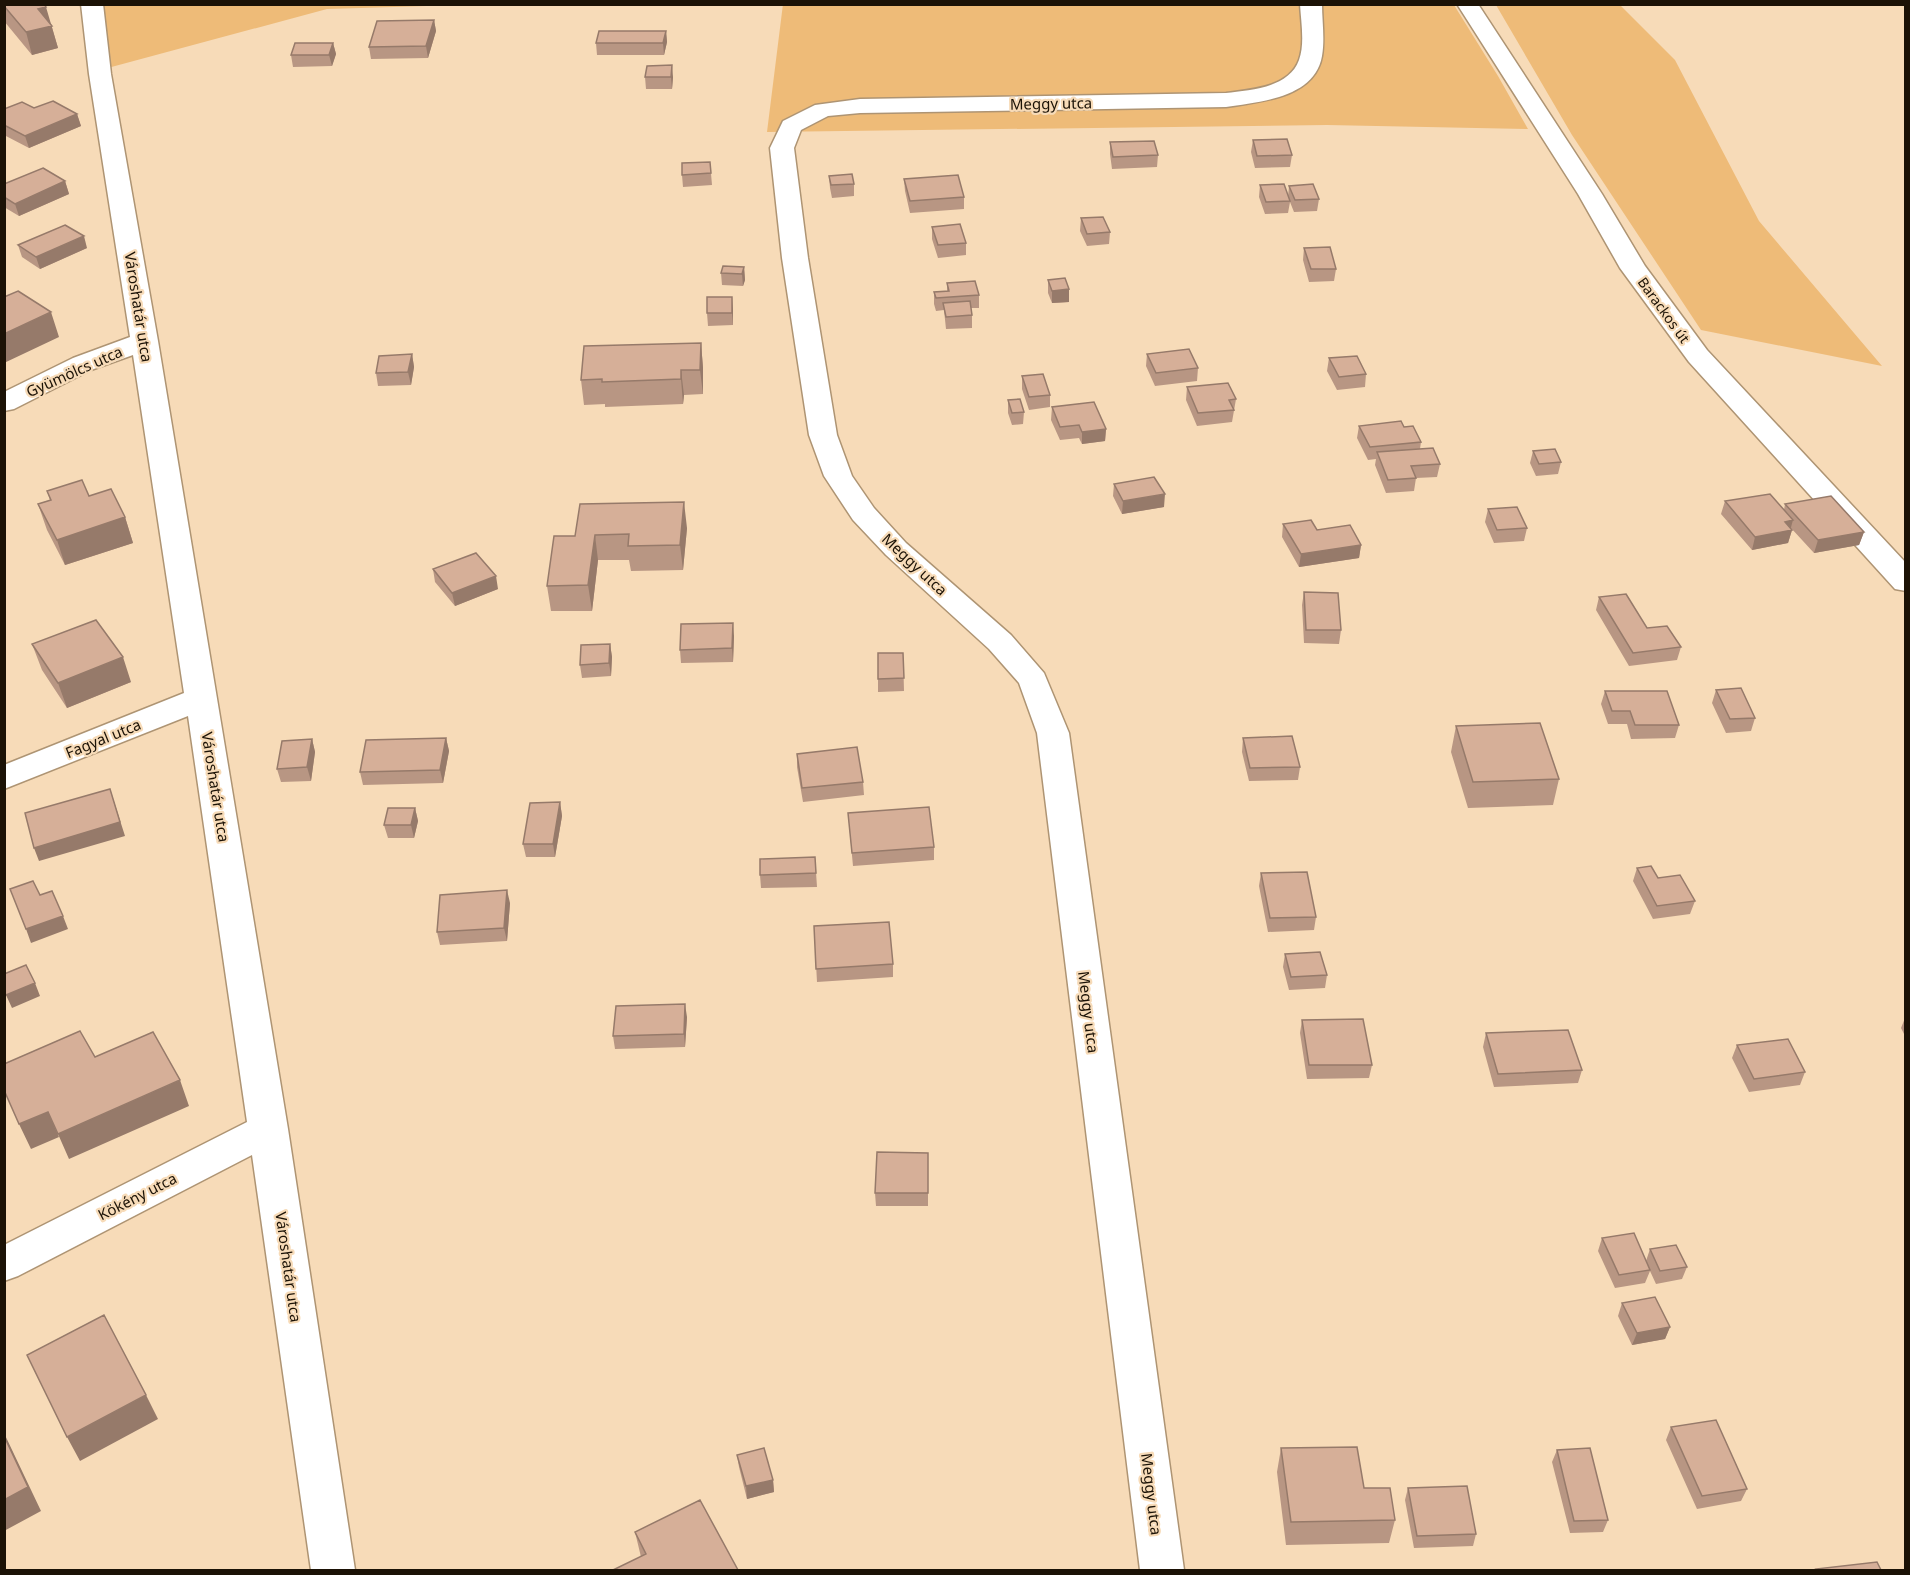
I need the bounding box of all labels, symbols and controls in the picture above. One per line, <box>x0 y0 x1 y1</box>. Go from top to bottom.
street label: Meggy utca <box>1010 92 1092 114</box>
street label: Városhatár utca <box>120 251 158 363</box>
street label: Barackos út <box>1634 273 1694 347</box>
street label: Gyümölcs utca <box>23 341 125 401</box>
street label: Meggy utca <box>878 529 952 599</box>
street label: Fagyal utca <box>62 714 144 762</box>
street label: Városhatár utca <box>197 731 235 843</box>
street label: Meggy utca <box>1074 970 1104 1054</box>
street label: Kökény utca <box>94 1168 180 1224</box>
street label: Városhatár utca <box>271 1211 307 1323</box>
street label: Meggy utca <box>1137 1452 1167 1536</box>

